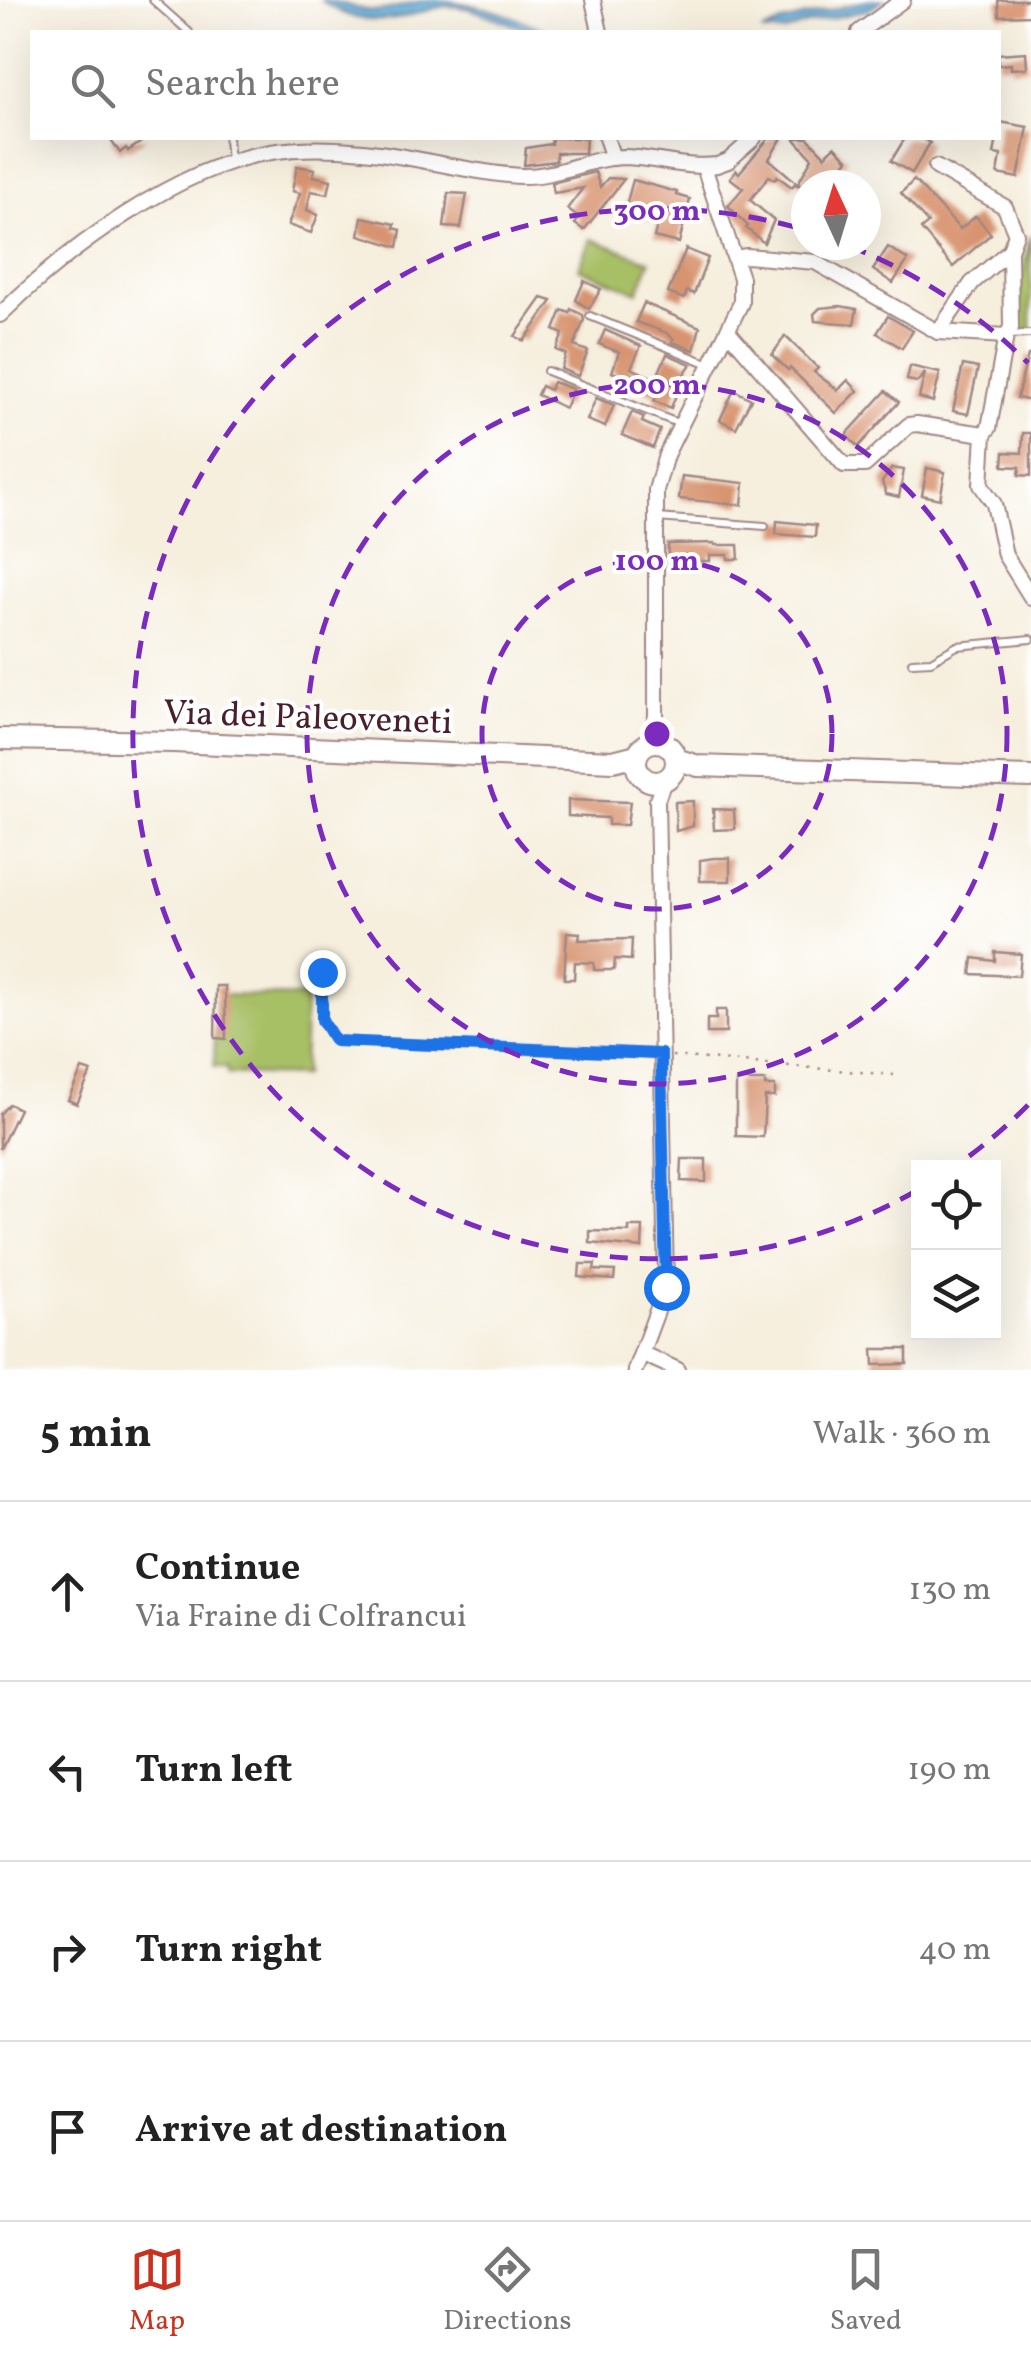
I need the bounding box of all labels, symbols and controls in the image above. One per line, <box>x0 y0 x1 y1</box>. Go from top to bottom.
search box <box>30 30 1001 140</box>
icon: search <box>65 58 120 113</box>
text: Search here <box>145 59 340 112</box>
north arrow <box>791 170 881 260</box>
text: 300 m <box>613 191 701 233</box>
text: 200 m <box>613 365 701 407</box>
text: 100 m <box>615 541 699 583</box>
street label: Via dei Paleoveneti <box>163 690 453 748</box>
centre of rings <box>639 716 675 752</box>
route end <box>300 950 346 996</box>
map controls <box>911 1160 1001 1340</box>
button: locate <box>911 1160 1001 1250</box>
button: layers <box>911 1250 1001 1340</box>
route start <box>644 1265 690 1311</box>
text: 5 min <box>40 1406 152 1465</box>
text: Walk · 360 m <box>813 1413 991 1457</box>
text: Continue <box>135 1543 300 1596</box>
icon: ahead <box>40 1564 95 1619</box>
text: 130 m <box>909 1569 991 1613</box>
text: Via Fraine di Colfrancui <box>135 1596 467 1640</box>
icon: left <box>40 1744 95 1799</box>
text: Turn left <box>135 1745 292 1798</box>
text: 190 m <box>907 1749 991 1793</box>
icon: right <box>40 1924 95 1979</box>
text: Turn right <box>135 1925 322 1978</box>
text: 40 m <box>919 1929 991 1973</box>
icon: arrive <box>40 2104 95 2159</box>
text: Arrive at destination <box>135 2105 508 2158</box>
tab: Map <box>129 2242 185 2341</box>
tab: Directions <box>443 2242 572 2341</box>
tab: Saved <box>830 2242 902 2341</box>

